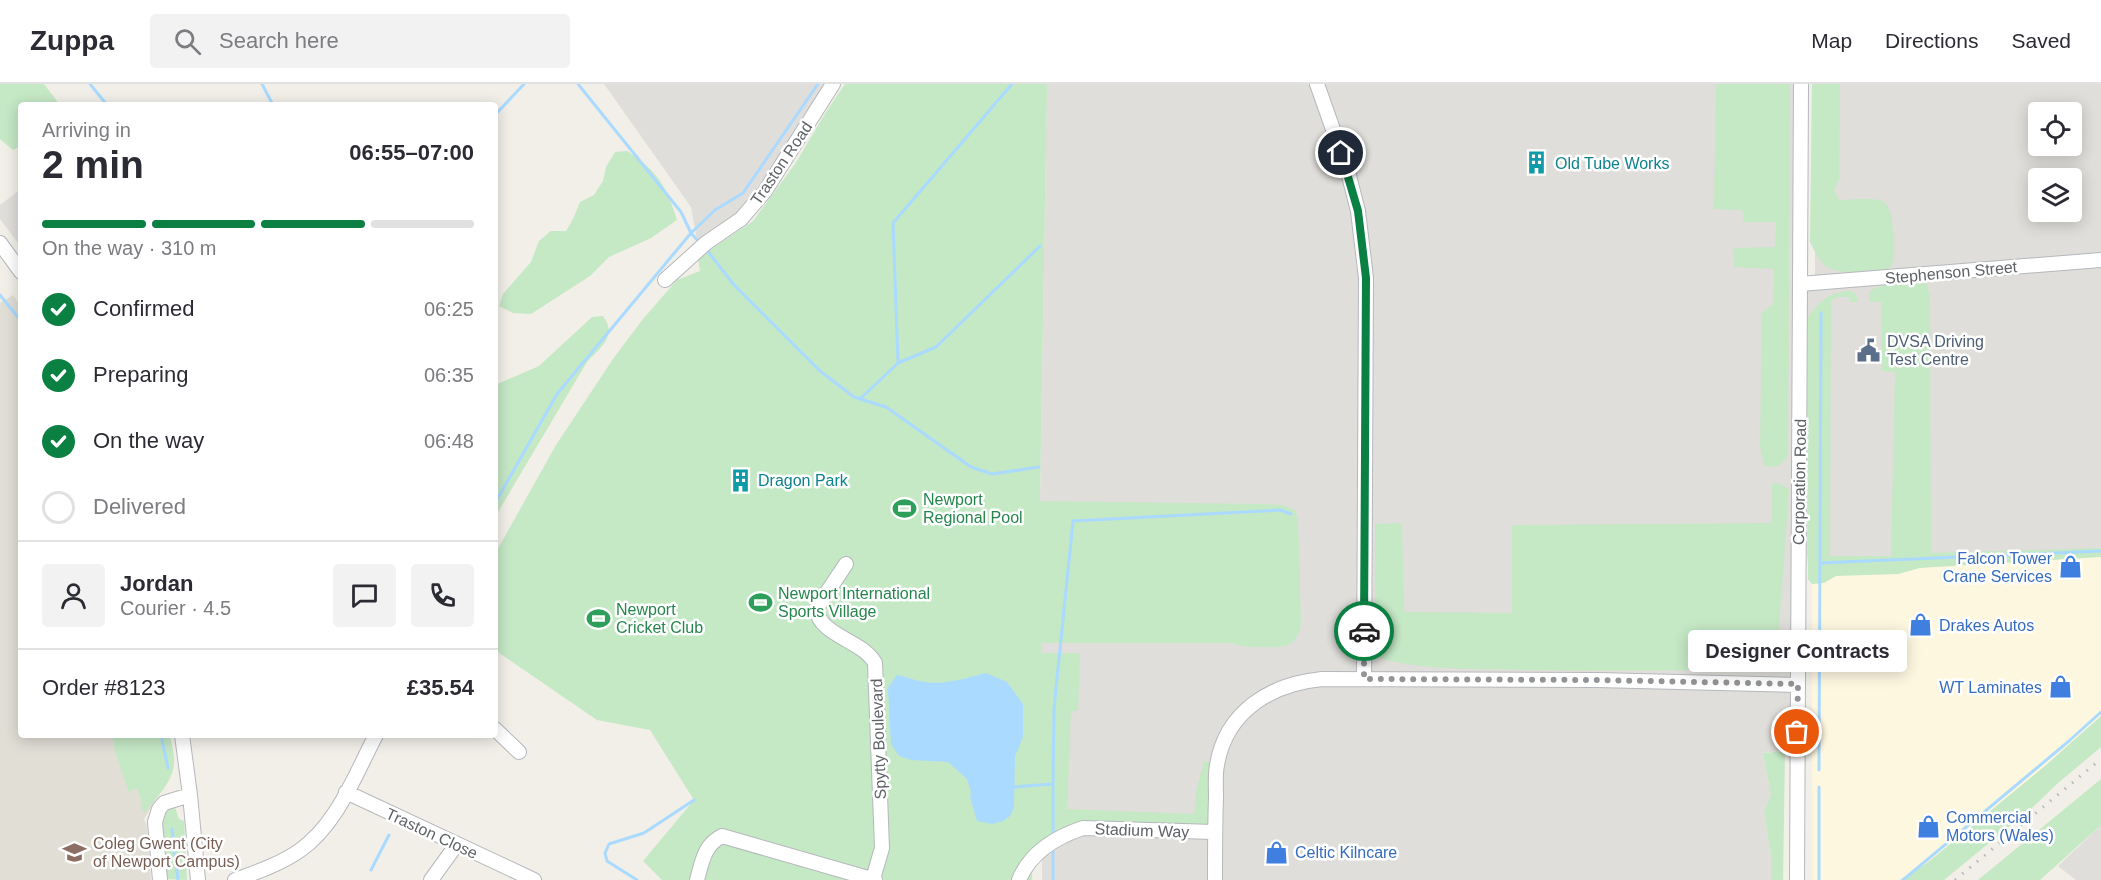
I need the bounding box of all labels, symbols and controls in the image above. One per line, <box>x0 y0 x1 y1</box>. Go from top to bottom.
search box <box>150 14 570 68</box>
text: Zuppa <box>30 25 114 56</box>
icon: search <box>171 25 204 58</box>
text: Search here <box>219 28 339 53</box>
text: Map <box>1811 29 1852 52</box>
text: Directions <box>1885 29 1978 52</box>
text: Saved <box>2011 29 2071 52</box>
map controls <box>2028 102 2082 222</box>
button: locate <box>2028 102 2082 156</box>
text: Arriving in <box>42 119 131 141</box>
street label: Traston Road <box>747 119 815 208</box>
pin <box>1315 127 1366 178</box>
icon: home <box>1324 136 1357 169</box>
text: 06:55–07:00 <box>349 140 474 165</box>
text: 2 min <box>42 143 144 186</box>
building icon: Old Tube Works <box>1524 150 1550 176</box>
place label: Old Tube Works <box>1555 155 1669 172</box>
button: layers <box>2028 168 2082 222</box>
text: On the way · 310 m <box>42 237 217 259</box>
street label: Stephenson Street <box>1884 258 2018 287</box>
icon: check <box>42 293 75 326</box>
text: Confirmed <box>93 296 194 321</box>
text: 06:25 <box>424 298 474 320</box>
place label: DVSA Driving Test Centre <box>1887 333 1984 368</box>
public building icon: DVSA Driving Test Centre <box>1856 337 1882 363</box>
icon: check <box>42 359 75 392</box>
text: Preparing <box>93 362 188 387</box>
text: 06:35 <box>424 364 474 386</box>
street label: Corporation Road <box>1790 419 1809 545</box>
icon: check <box>42 425 75 458</box>
text: On the way <box>93 428 204 453</box>
text: 06:48 <box>424 430 474 452</box>
building icon: Dragon Park <box>727 467 753 493</box>
place label: Dragon Park <box>758 472 849 489</box>
place label: Newport Regional Pool <box>923 491 1023 526</box>
text: Delivered <box>93 494 186 519</box>
sports icon: Newport Regional Pool <box>892 495 918 521</box>
place label: Falcon Tower Crane Services <box>1943 550 2053 585</box>
shop icon: Falcon Tower Crane Services <box>2057 554 2083 580</box>
button: person <box>42 564 105 627</box>
button: chat <box>333 564 396 627</box>
button: phone <box>411 564 474 627</box>
text: Jordan <box>120 571 193 596</box>
place label: Newport International Sports Village <box>778 585 930 620</box>
sports icon: Newport International Sports Village <box>747 589 773 615</box>
text: Courier · 4.5 <box>120 597 231 619</box>
place label: Newport Cricket Club <box>616 601 703 636</box>
courier <box>1334 601 1394 661</box>
sports icon: Newport Cricket Club <box>585 605 611 631</box>
shop icon: Drakes Autos <box>1908 612 1934 638</box>
icon: car <box>1348 615 1381 648</box>
place label: Drakes Autos <box>1939 617 2034 634</box>
callout: Designer Contracts <box>1688 630 1906 672</box>
text: Designer Contracts <box>1705 640 1890 662</box>
shop icon: WT Laminates <box>2047 674 2073 700</box>
text: Order #8123 <box>42 675 166 700</box>
text: £35.54 <box>407 675 474 700</box>
street label: Spytty Boulevard <box>868 678 889 800</box>
place label: WT Laminates <box>1939 679 2042 696</box>
pin <box>1771 706 1822 757</box>
icon: bag <box>1780 715 1813 748</box>
street label: Traston Close <box>383 805 480 862</box>
place label: Commercial Motors (Wales) <box>1946 809 2054 844</box>
shop icon: Commercial Motors (Wales) <box>1915 813 1941 839</box>
street label: Stadium Way <box>1094 820 1190 841</box>
place label: Coleg Gwent (City of Newport Campus) <box>93 835 240 870</box>
school or university icon: Coleg Gwent (City of Newport Campus) <box>62 839 88 865</box>
shop icon: Celtic Kilncare <box>1264 839 1290 865</box>
place label: Celtic Kilncare <box>1295 844 1397 861</box>

